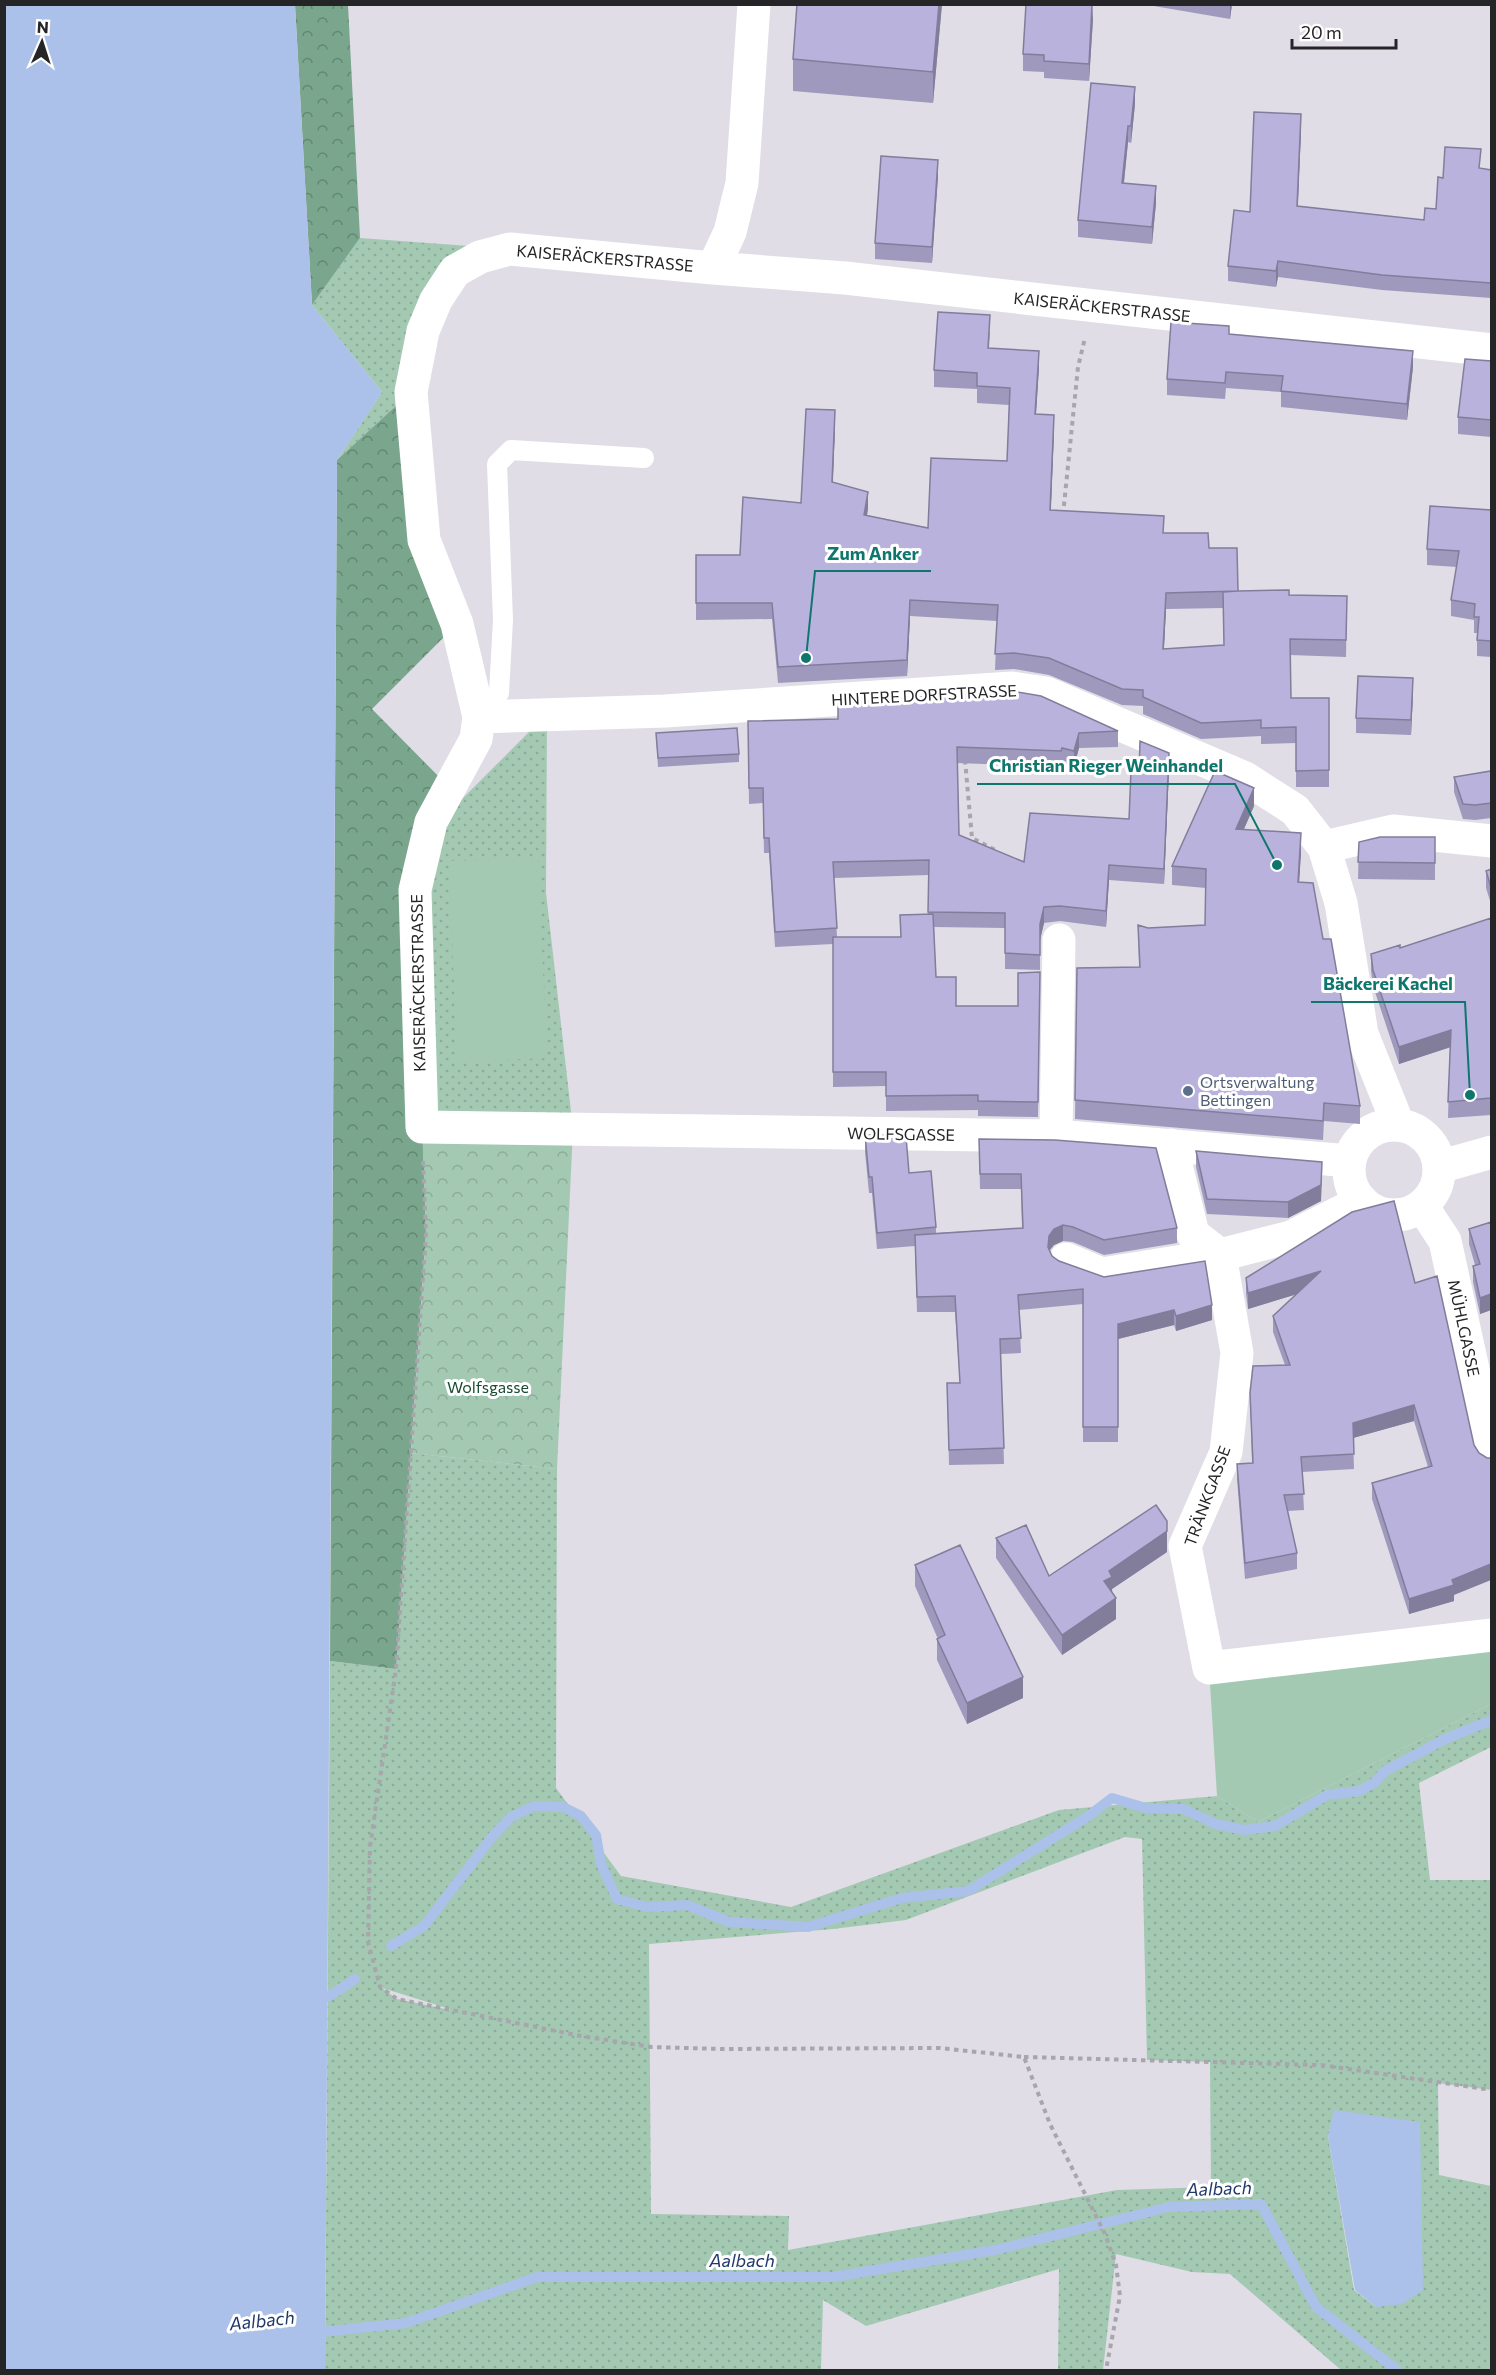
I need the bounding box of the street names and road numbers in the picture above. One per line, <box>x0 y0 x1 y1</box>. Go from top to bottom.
street label: KAISERÄCKERSTRASSE <box>516 240 694 275</box>
street label: KAISERÄCKERSTRASSE <box>1013 288 1191 325</box>
street label: HINTERE DORFSTRASSE <box>831 680 1017 709</box>
street label: KAISERÄCKERSTRASSE <box>406 894 429 1072</box>
street label: WOLFSGASSE <box>847 1123 955 1144</box>
street label: MÜHLGASSE <box>1445 1278 1484 1378</box>
street label: TRÄNKGASSE <box>1180 1443 1233 1549</box>

